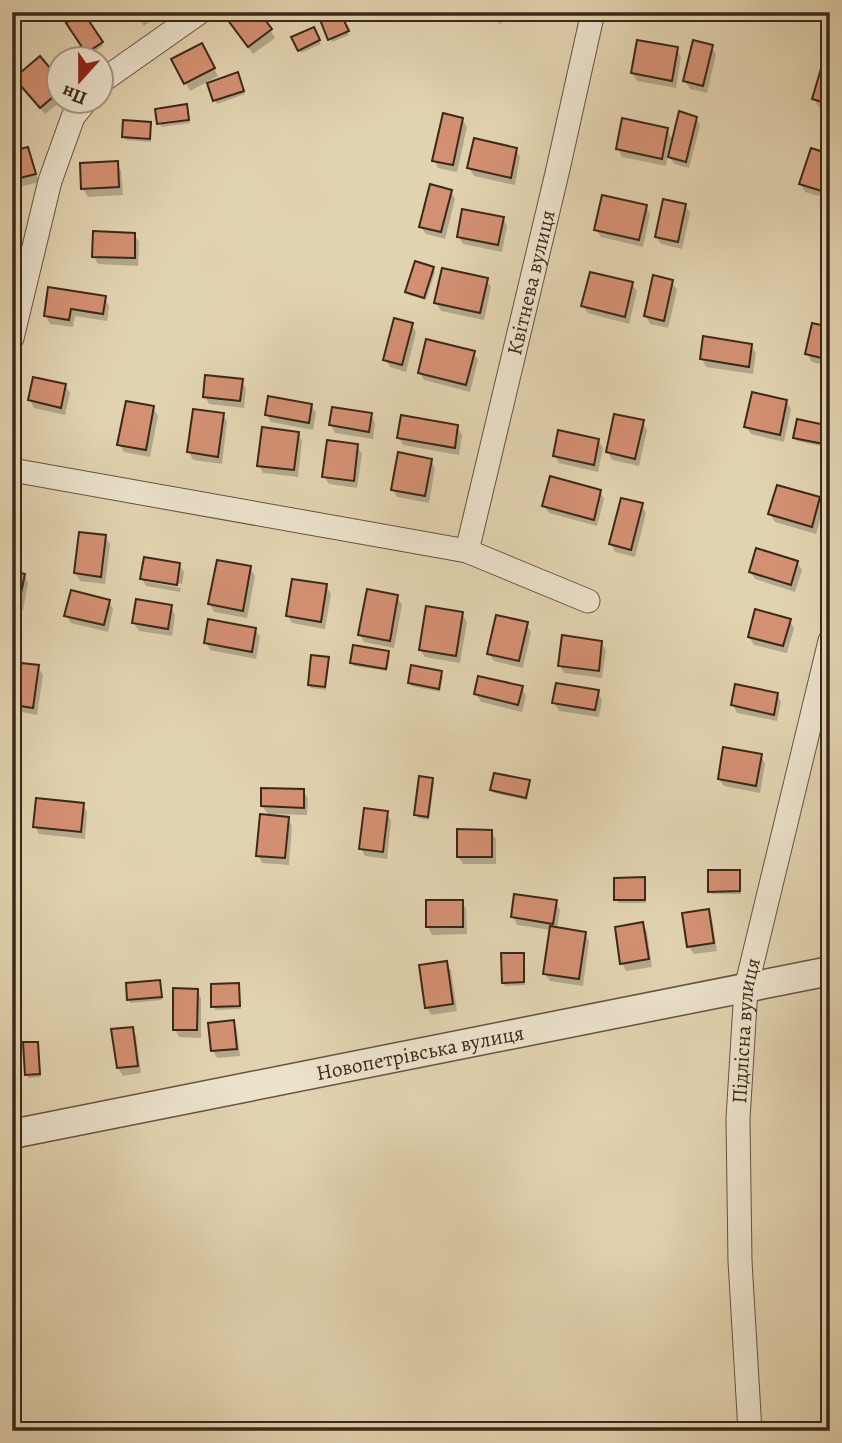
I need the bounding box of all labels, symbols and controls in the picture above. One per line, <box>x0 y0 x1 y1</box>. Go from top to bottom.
north arrow <box>46 46 116 116</box>
text: Пн <box>58 78 91 112</box>
street label: Квітнева вулиця <box>500 207 562 358</box>
street label: Підлісна вулиця <box>725 955 767 1104</box>
street label: Новопетрівська вулиця <box>314 1018 526 1087</box>

